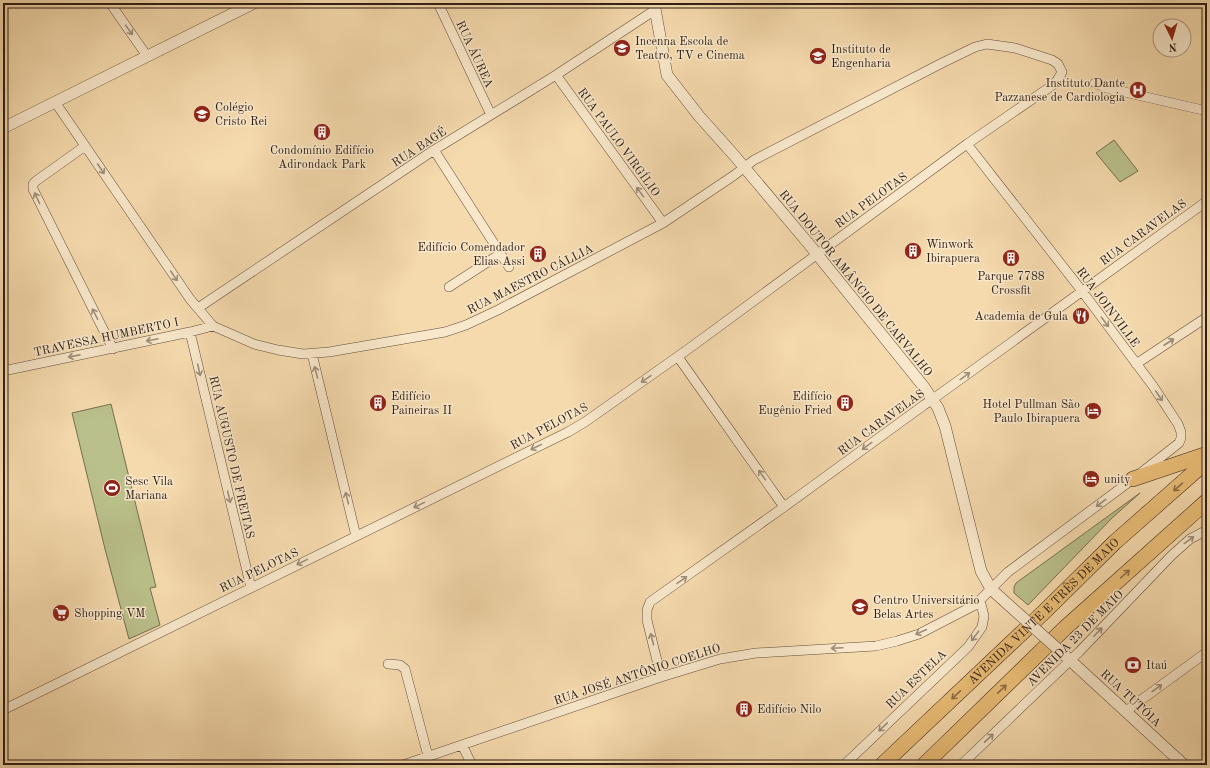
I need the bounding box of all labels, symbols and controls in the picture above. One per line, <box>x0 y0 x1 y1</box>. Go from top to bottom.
street label: RUA ÁUREA <box>453 18 498 90</box>
north arrow <box>1152 18 1192 58</box>
one-way arrow <box>125 24 133 35</box>
place label: Incenna Escola de Teatro, TV e Cinema <box>635 36 745 62</box>
school or university icon: Incenna Escola de Teatro, TV e Cinema <box>612 38 632 58</box>
text: N <box>1167 41 1177 52</box>
place label: Instituto de Engenharia <box>831 44 891 70</box>
school or university icon: Instituto de Engenharia <box>808 46 828 66</box>
place label: Instituto Dante Pazzanese de Cardiologia <box>995 78 1125 104</box>
hospital icon: Instituto Dante Pazzanese de Cardiologia <box>1128 80 1148 100</box>
street label: RUA PAULO VIRGÍLIO <box>575 84 664 199</box>
place label: Colégio Cristo Rei <box>215 102 267 128</box>
school or university icon: Colégio Cristo Rei <box>192 104 212 124</box>
building icon: Condomínio Edifício Adirondack Park <box>312 122 332 142</box>
street label: RUA BAGÉ <box>389 123 449 170</box>
place label: Condomínio Edifício Adirondack Park <box>270 145 374 171</box>
one-way arrow <box>97 163 105 174</box>
street label: RUA PELOTAS <box>833 171 910 231</box>
one-way arrow <box>636 186 644 197</box>
street label: RUA DOUTOR AMÂNCIO DE CARVALHO <box>776 186 936 379</box>
one-way arrow <box>33 192 40 204</box>
street label: RUA CARAVELAS <box>1098 198 1189 268</box>
place label: Winwork Ibirapuera <box>926 239 980 265</box>
street label: RUA MAESTRO CÁLLIA <box>464 240 595 317</box>
building icon: Winwork Ibirapuera <box>903 241 923 261</box>
place label: Edifício Comendador Elias Assi <box>417 242 525 268</box>
building icon: Edifício Comendador Elias Assi <box>528 244 548 264</box>
building icon: Parque 7788 Crossfit <box>1001 248 1021 268</box>
street label: RUA JOINVILLE <box>1073 266 1141 350</box>
one-way arrow <box>171 270 179 282</box>
place label: Parque 7788 Crossfit <box>977 271 1045 297</box>
restaurant icon: Academia de Gula <box>1071 306 1091 326</box>
one-way arrow <box>91 308 98 320</box>
place label: Academia de Gula <box>974 311 1068 323</box>
street label: TRAVESSA HUMBERTO I <box>33 317 180 359</box>
one-way arrow <box>1101 317 1109 328</box>
one-way arrow <box>146 337 159 345</box>
one-way arrow <box>1163 338 1175 346</box>
one-way arrow <box>68 353 81 361</box>
one-way arrow <box>196 363 204 376</box>
one-way arrow <box>312 365 319 378</box>
one-way arrow <box>959 372 970 380</box>
street label: RUA AUGUSTO DE FREITAS <box>206 375 256 540</box>
one-way arrow <box>641 375 652 383</box>
street label: RUA CARAVELAS <box>836 388 927 458</box>
one-way arrow <box>1155 390 1163 401</box>
place label: Edifício Paineiras II <box>391 391 452 417</box>
place label: Edifício Eugênio Fried <box>758 391 832 417</box>
building icon: Edifício Paineiras II <box>368 393 388 413</box>
building icon: Edifício Eugênio Fried <box>835 393 855 413</box>
place label: Hotel Pullman São Paulo Ibirapuera <box>983 399 1080 425</box>
street label: RUA PELOTAS <box>509 401 590 452</box>
hotel icon: Hotel Pullman São Paulo Ibirapuera <box>1083 401 1103 421</box>
one-way arrow <box>862 442 873 450</box>
one-way arrow <box>530 444 542 452</box>
hotel icon: unity <box>1081 469 1101 489</box>
one-way arrow <box>758 470 766 481</box>
place label: unity <box>1104 474 1131 486</box>
place label: Sesc Vila Mariana <box>125 476 173 502</box>
sports icon: Sesc Vila Mariana <box>102 478 122 498</box>
one-way arrow <box>1172 482 1183 491</box>
one-way arrow <box>226 490 234 503</box>
one-way arrow <box>343 492 350 505</box>
one-way arrow <box>1096 498 1107 507</box>
one-way arrow <box>413 502 425 509</box>
street label: AVENIDA VINTE E TRÊS DE MAIO <box>966 536 1122 687</box>
one-way arrow <box>1184 536 1195 544</box>
street label: RUA PELOTAS <box>218 547 301 595</box>
one-way arrow <box>297 559 309 566</box>
one-way arrow <box>1120 570 1131 579</box>
one-way arrow <box>676 576 687 584</box>
street label: AVENIDA 23 DE MAIO <box>1025 588 1126 689</box>
place label: Centro Universitário Belas Artes <box>873 595 980 621</box>
school or university icon: Centro Universitário Belas Artes <box>850 597 870 617</box>
supermarket icon: Shopping VM <box>51 603 71 623</box>
place label: Shopping VM <box>74 608 145 620</box>
one-way arrow <box>1093 627 1103 637</box>
one-way arrow <box>916 629 928 637</box>
one-way arrow <box>971 631 980 642</box>
one-way arrow <box>648 633 655 646</box>
street label: RUA JOSÉ ANTÔNIO COELHO <box>552 639 722 708</box>
one-way arrow <box>831 644 844 651</box>
street label: RUA ESTELA <box>884 648 949 711</box>
bank icon: Itaú <box>1123 655 1143 675</box>
place label: Itaú <box>1146 660 1168 672</box>
street label: RUA TUTÓIA <box>1098 665 1166 730</box>
one-way arrow <box>1152 684 1163 692</box>
one-way arrow <box>997 685 1007 694</box>
one-way arrow <box>951 690 961 700</box>
building icon: Edifício Nilo <box>734 699 754 719</box>
place label: Edifício Nilo <box>757 704 821 716</box>
one-way arrow <box>878 723 888 732</box>
one-way arrow <box>984 733 994 743</box>

